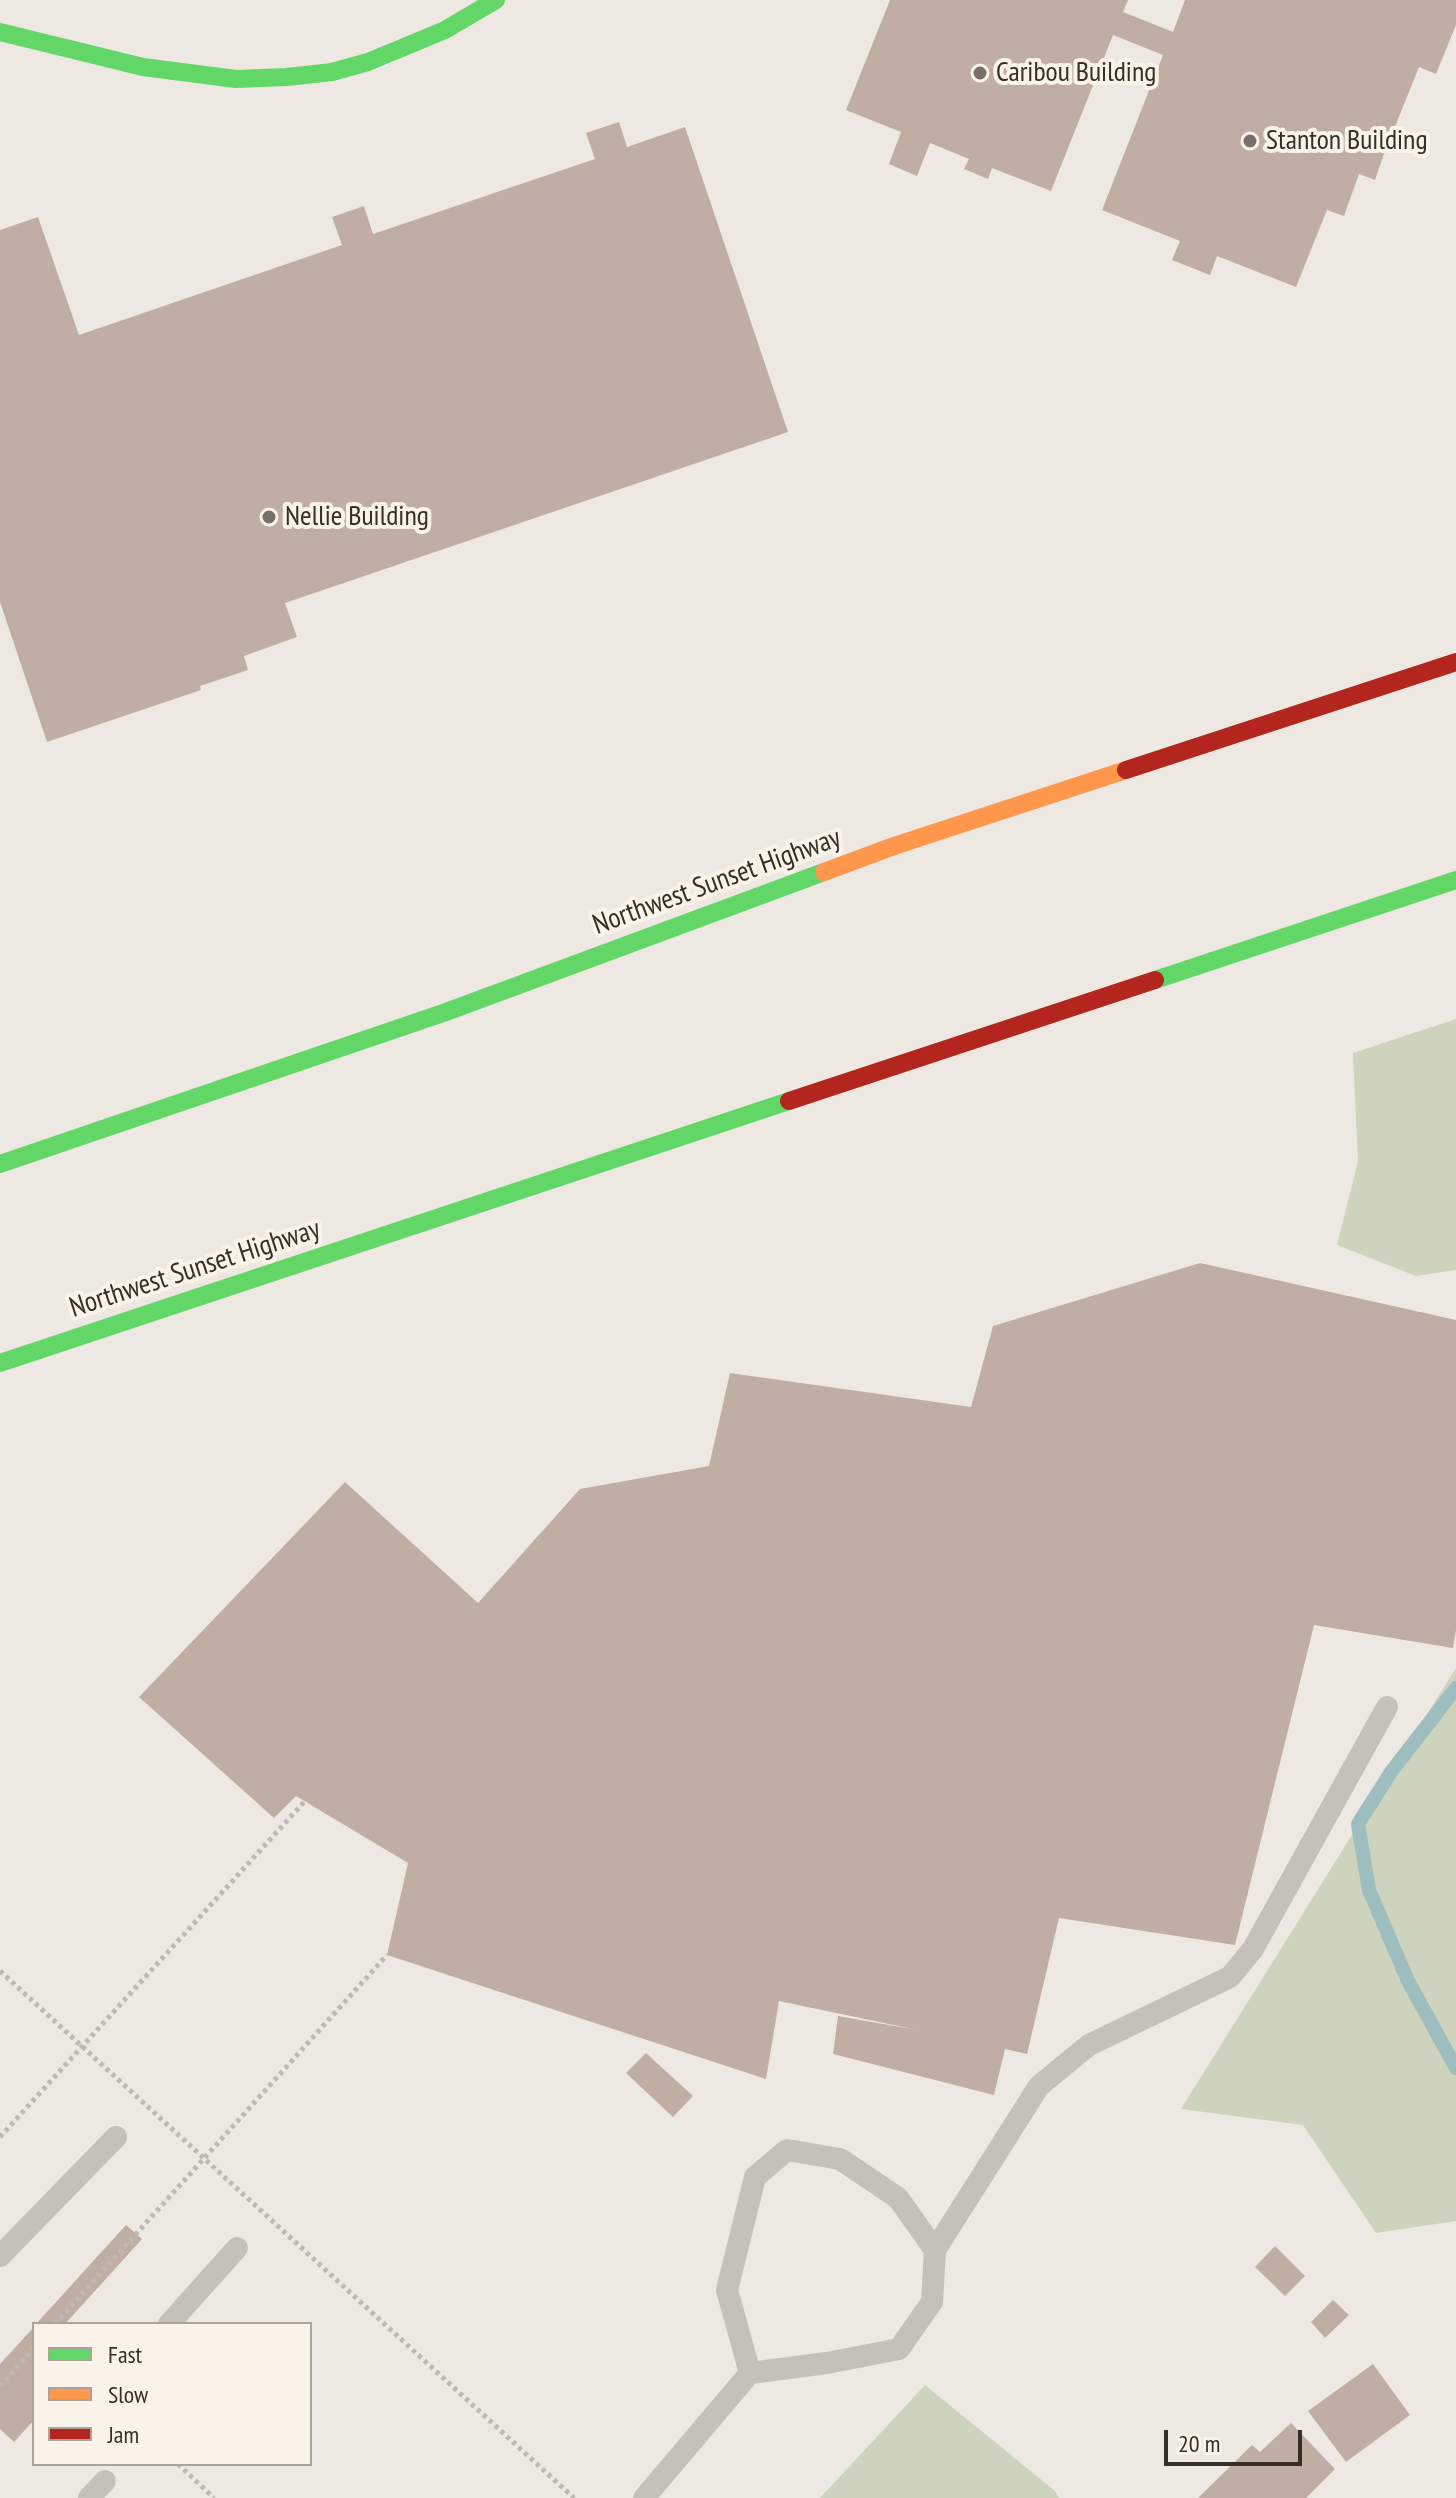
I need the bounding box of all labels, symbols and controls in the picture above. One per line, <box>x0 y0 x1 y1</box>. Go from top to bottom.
place label: Caribou Building <box>996 56 1156 90</box>
marker: Caribou Building <box>971 64 989 82</box>
place label: Stanton Building <box>1266 124 1428 158</box>
marker: Stanton Building <box>1241 132 1259 150</box>
place label: Nellie Building <box>285 500 429 534</box>
marker: Nellie Building <box>260 508 278 526</box>
street label: Northwest Sunset Highway <box>588 822 846 942</box>
street label: Northwest Sunset Highway <box>66 1213 324 1325</box>
legend <box>32 2322 312 2466</box>
text: Fast <box>108 2339 142 2370</box>
text: Slow <box>108 2379 148 2410</box>
scale bar <box>1168 2414 1306 2464</box>
text: Jam <box>108 2419 139 2450</box>
text: 20 m <box>1178 2428 1220 2459</box>

